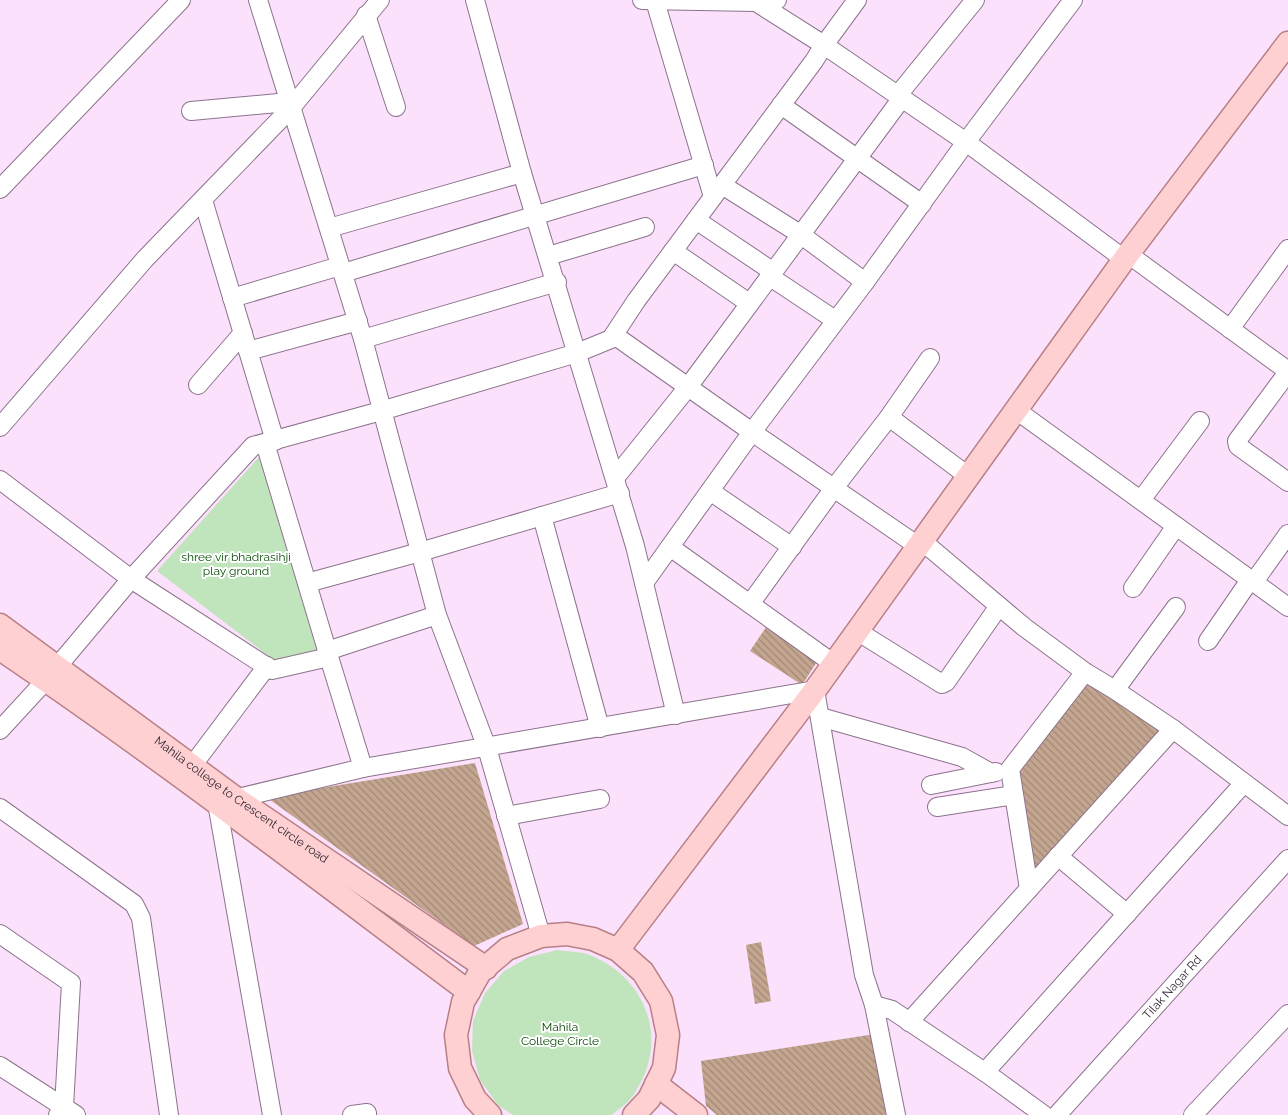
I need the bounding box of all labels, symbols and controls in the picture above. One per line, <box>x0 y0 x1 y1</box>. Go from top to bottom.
park label: shree vir bhadrasihji play ground <box>181 550 291 578</box>
street label: Mahila college to Crescent circle road <box>152 734 331 866</box>
street label: Tilak Nagar Rd <box>1140 953 1205 1022</box>
park label: Mahila College Circle <box>521 1020 599 1048</box>

